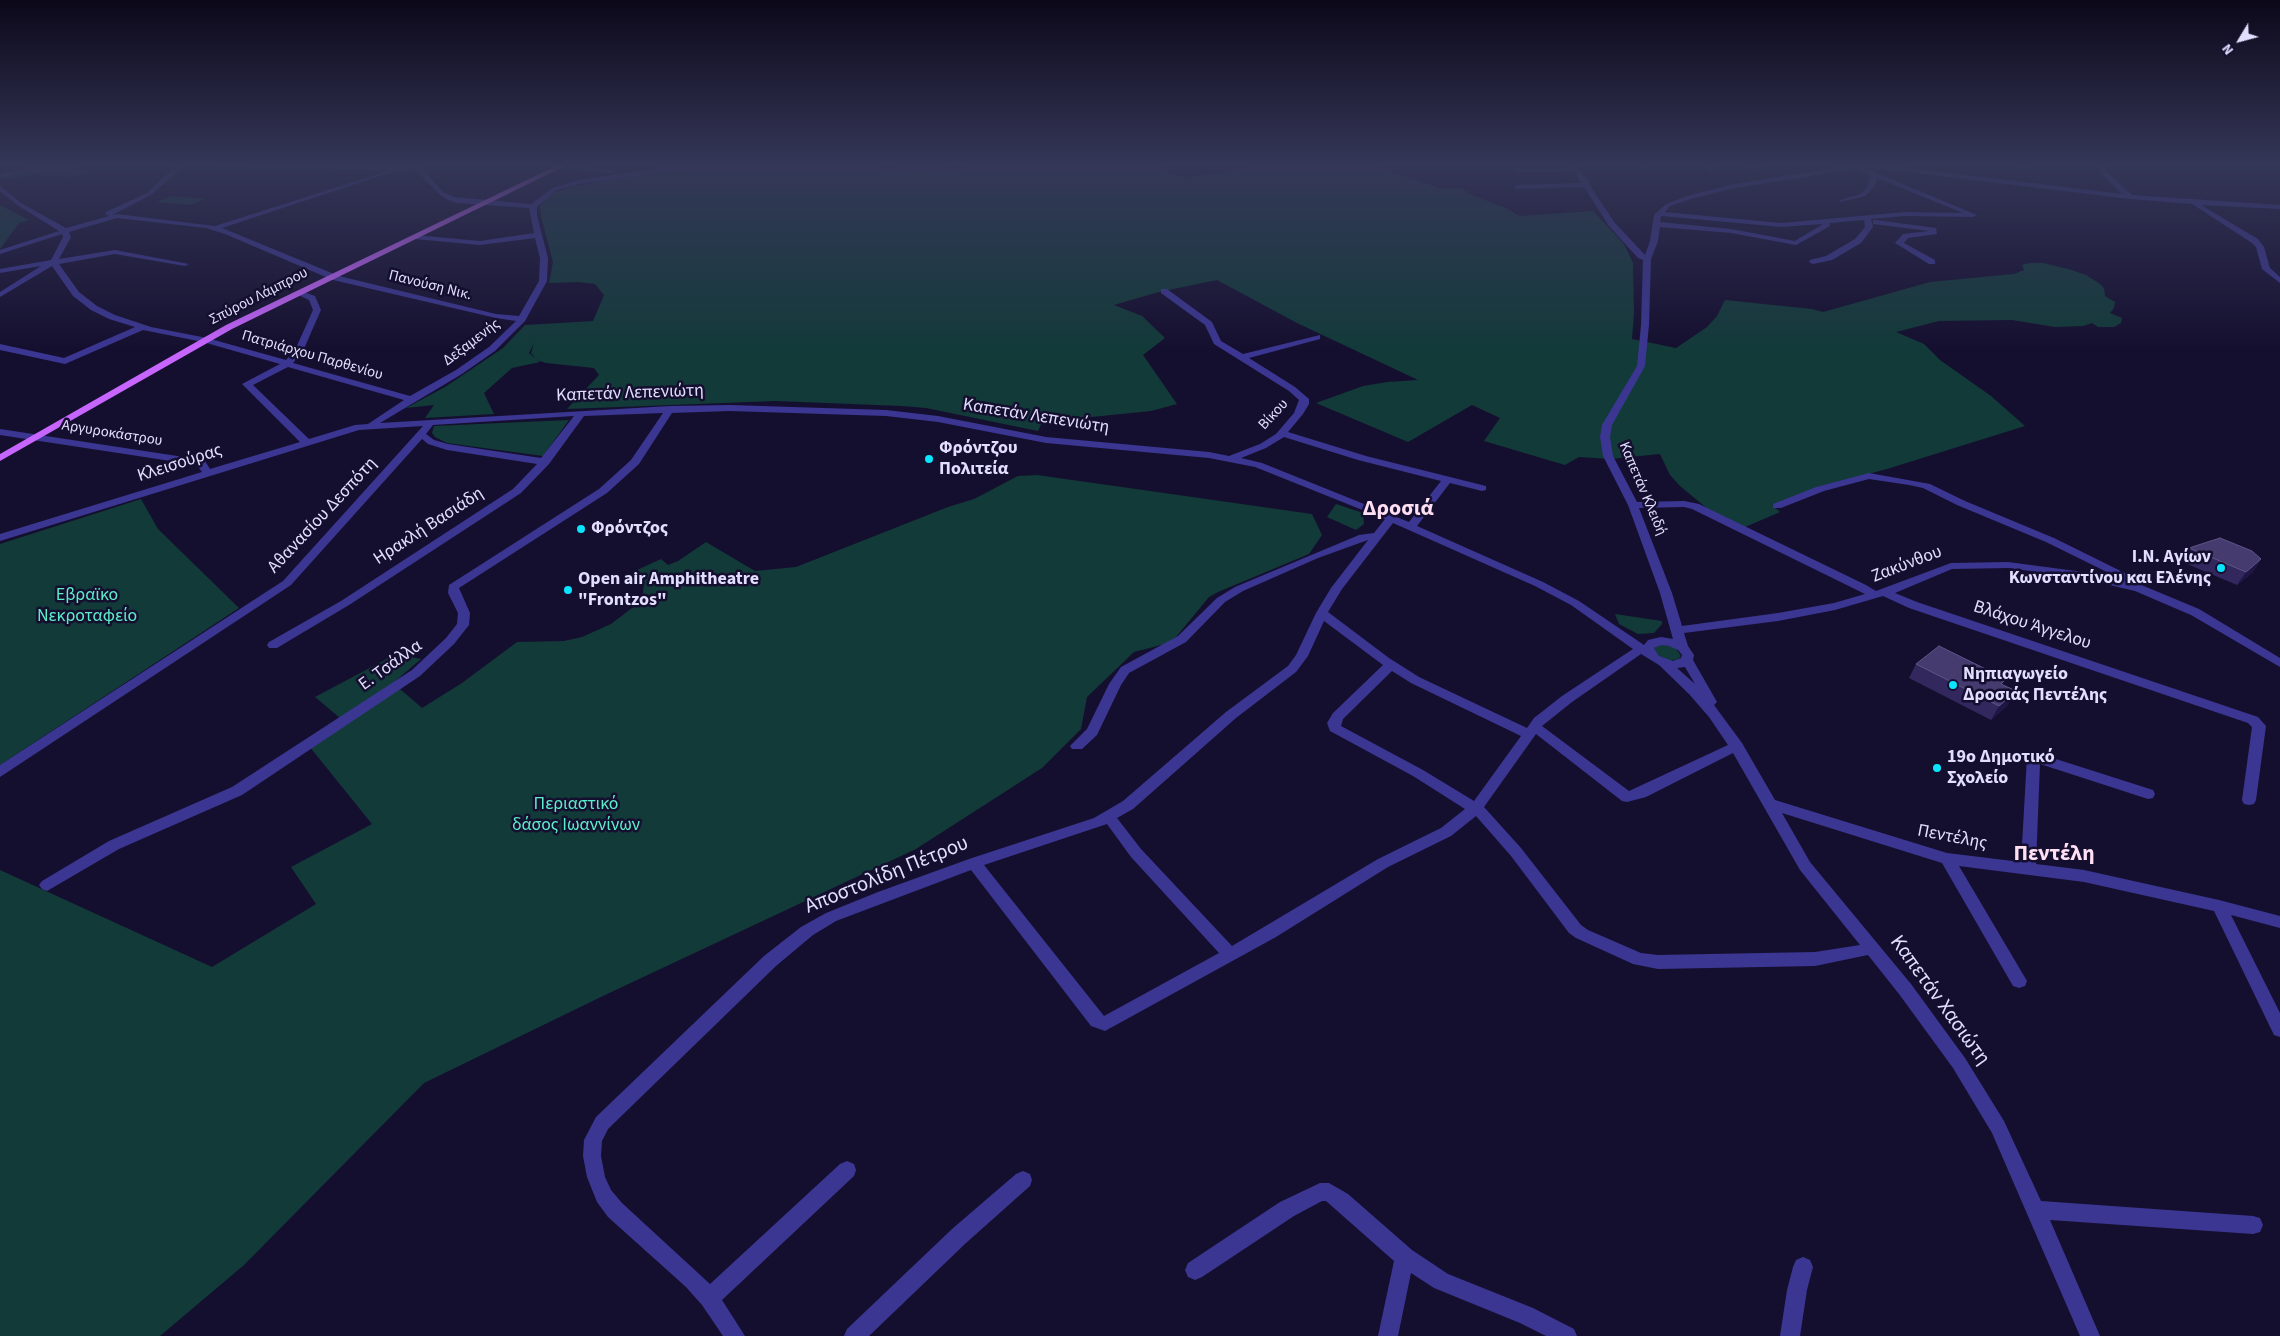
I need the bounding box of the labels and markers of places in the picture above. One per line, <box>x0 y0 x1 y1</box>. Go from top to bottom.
place label: Φρόντζου Πολιτεία <box>939 438 1018 480</box>
marker: Φρόντζου Πολιτεία <box>923 453 935 465</box>
place label: Φρόντζος <box>591 518 668 540</box>
marker: Φρόντζος <box>575 523 587 535</box>
place label: Ι.Ν. Αγίων Κωνσταντίνου και Ελένης <box>2009 547 2211 590</box>
marker: Ι.Ν. Αγίων Κωνσταντίνου και Ελένης <box>2215 562 2227 574</box>
place label: Open air Amphitheatre "Frontzos" <box>578 569 759 612</box>
marker: Open air Amphitheatre "Frontzos" <box>562 584 574 596</box>
place label: Νηπιαγωγείο Δροσιάς Πεντέλης <box>1963 664 2107 706</box>
marker: Νηπιαγωγείο Δροσιάς Πεντέλης <box>1947 679 1959 691</box>
place label: 19ο Δημοτικό Σχολείο <box>1947 747 2055 790</box>
marker: 19ο Δημοτικό Σχολείο <box>1931 762 1943 774</box>

